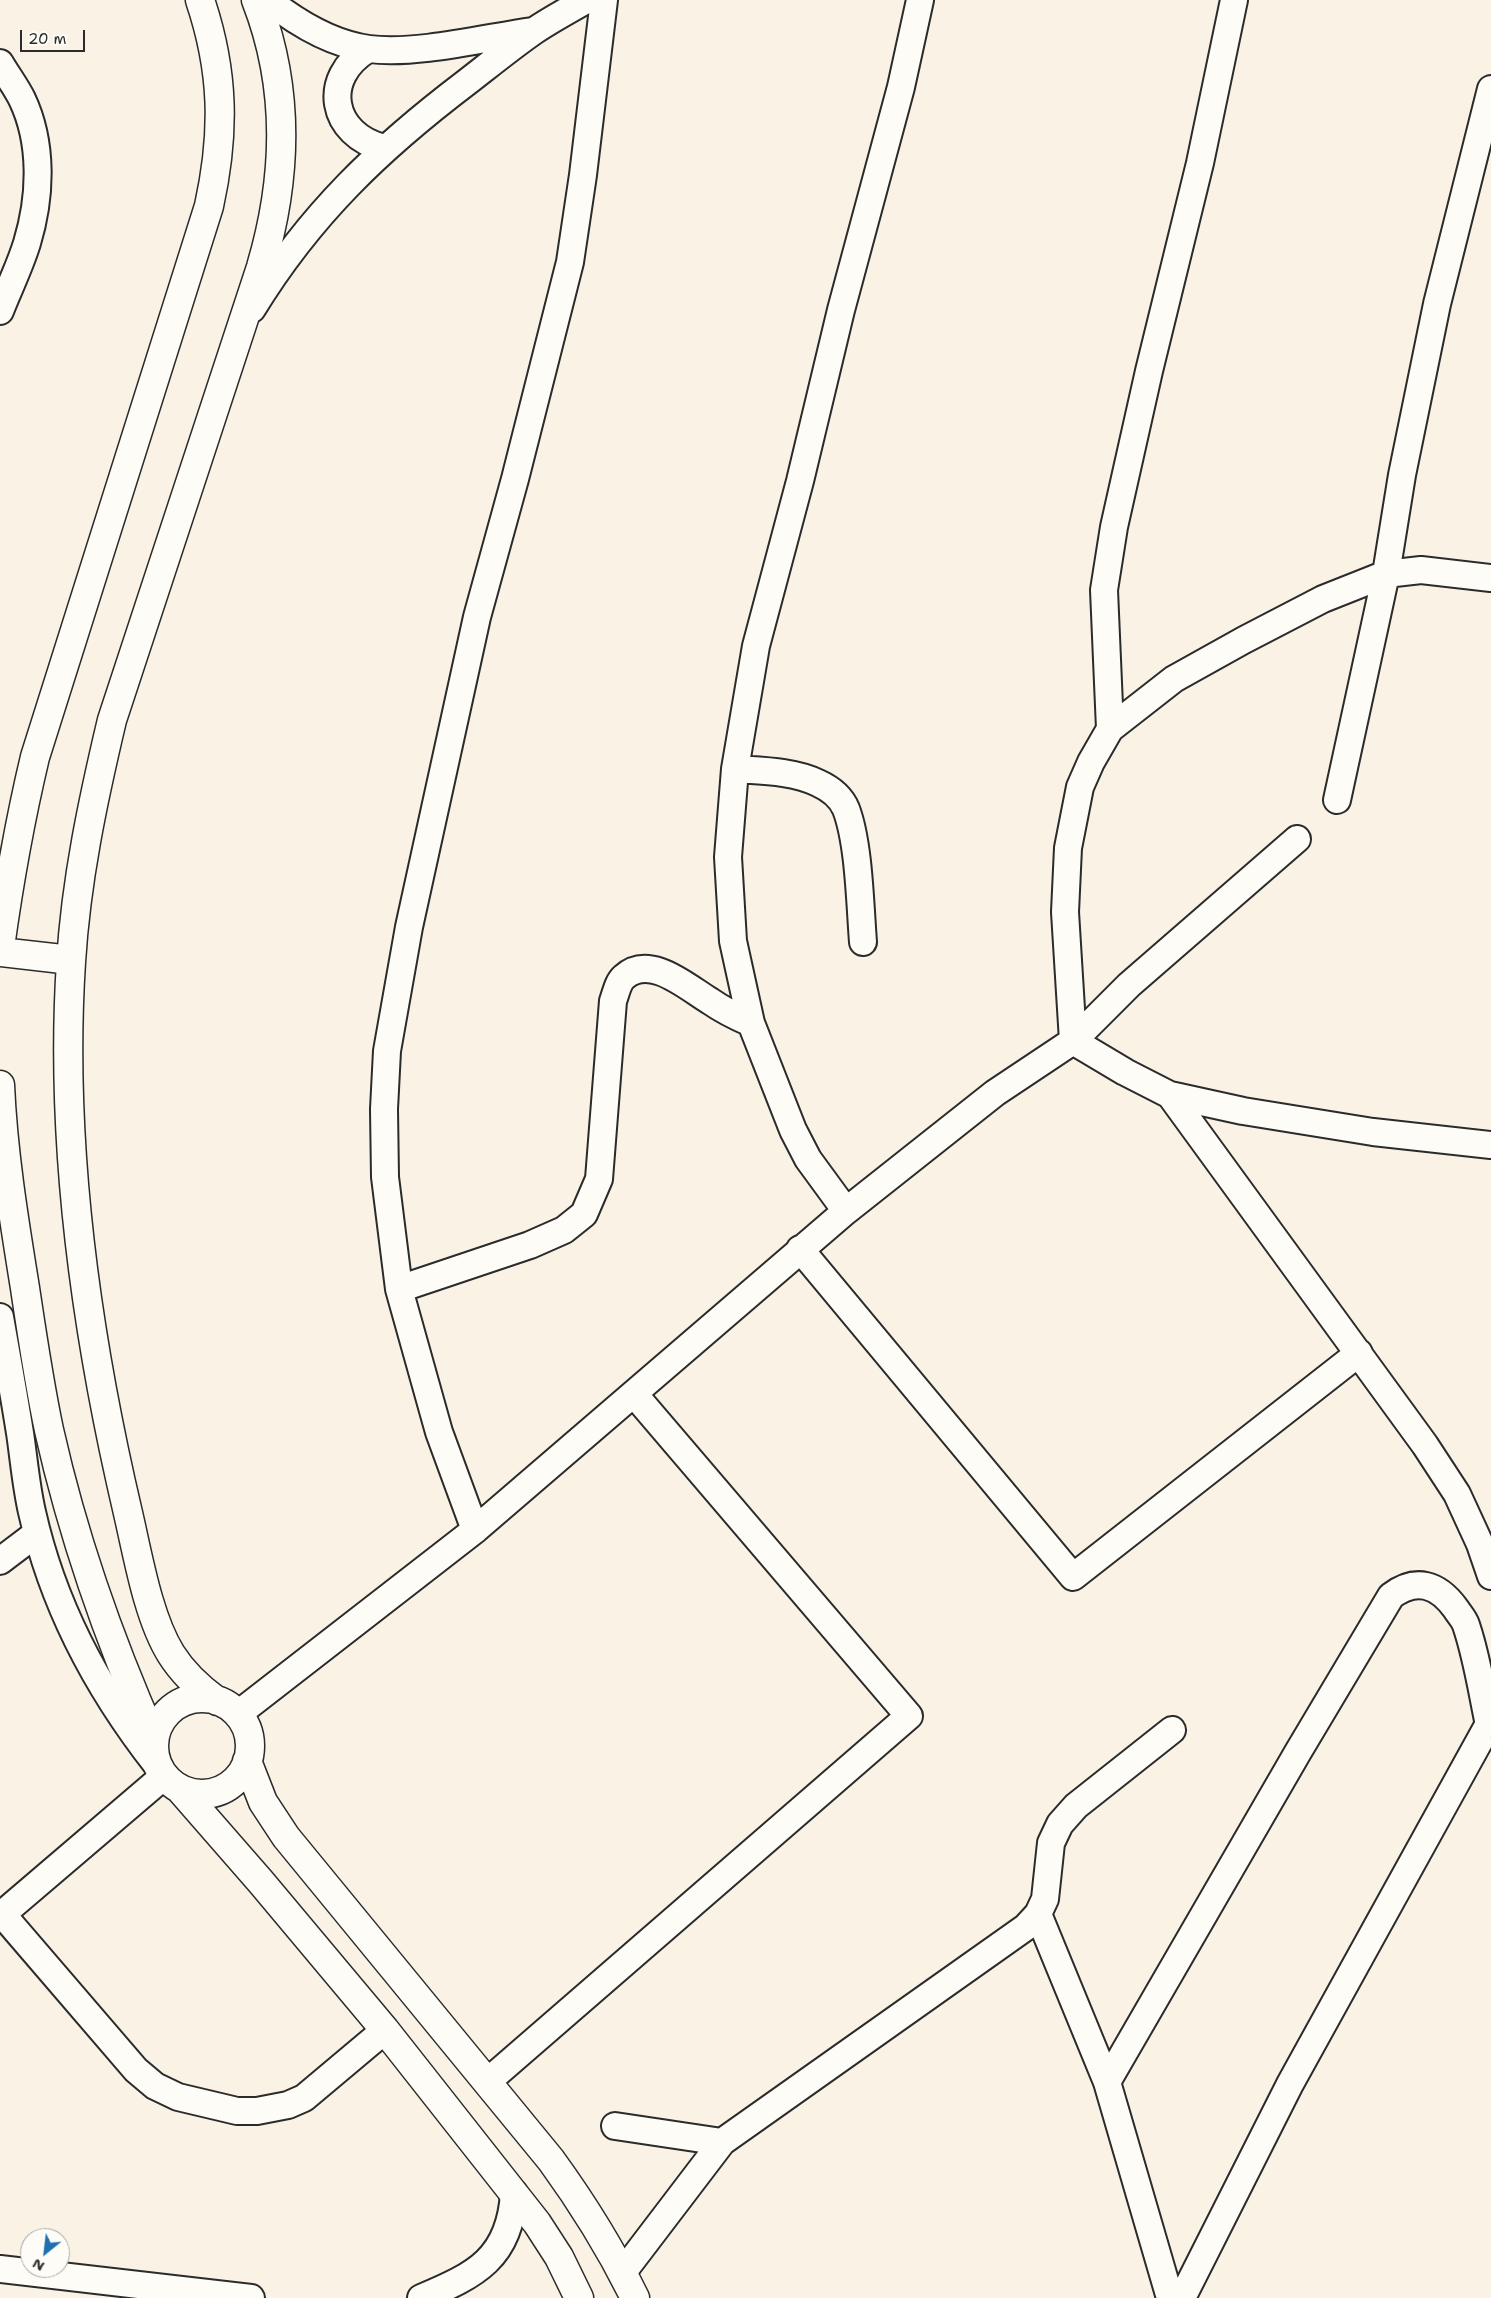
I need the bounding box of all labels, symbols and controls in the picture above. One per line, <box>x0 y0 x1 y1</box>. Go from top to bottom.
scale bar <box>22 20 88 52</box>
text: 20 m <box>28 29 67 49</box>
north arrow <box>20 2228 70 2278</box>
text: N <box>29 2255 47 2276</box>

